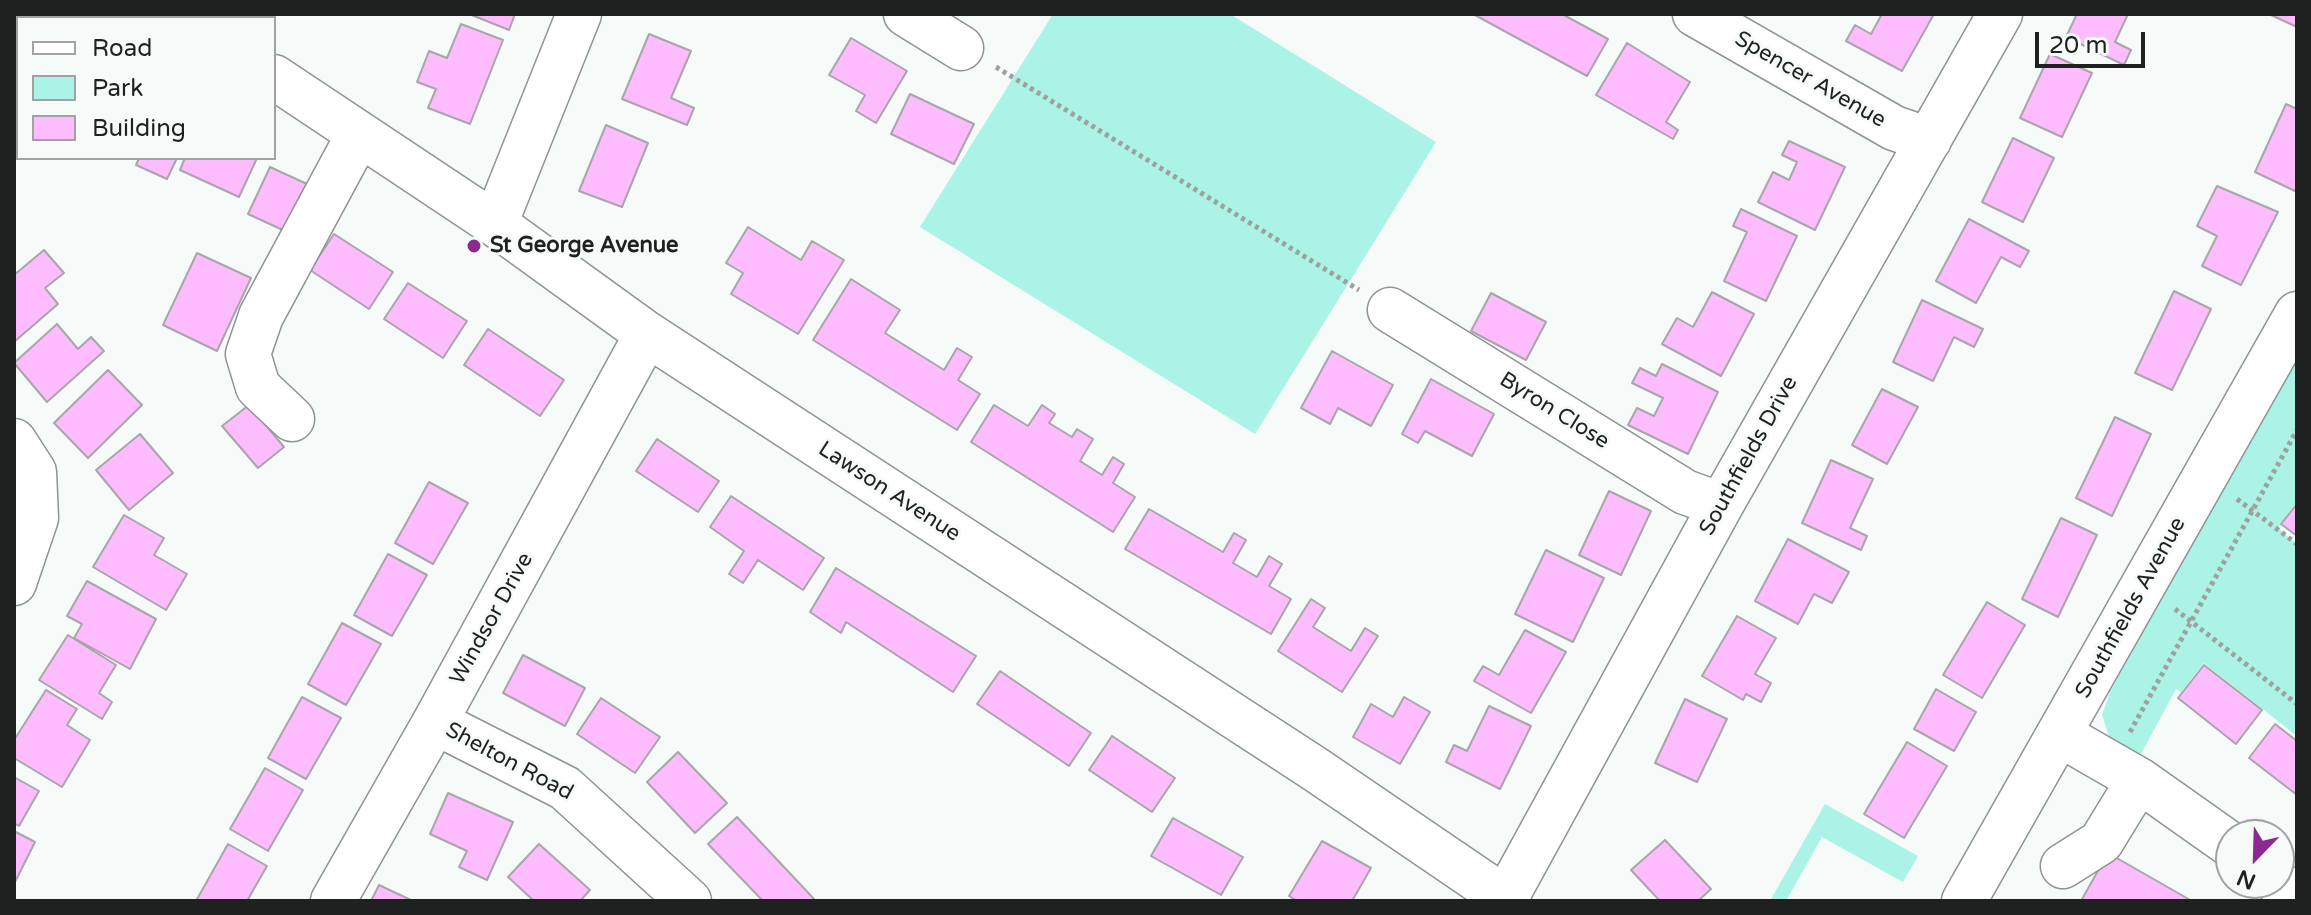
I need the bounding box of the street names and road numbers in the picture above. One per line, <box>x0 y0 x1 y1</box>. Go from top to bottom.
street label: Spencer Avenue <box>1730 26 1890 134</box>
street label: Byron Close <box>1494 367 1614 455</box>
street label: Southfields Drive <box>1694 372 1804 540</box>
street label: Lawson Avenue <box>813 436 965 548</box>
street label: Southfields Avenue <box>2070 513 2192 703</box>
street label: Windsor Drive <box>445 548 539 690</box>
street label: Shelton Road <box>441 717 577 807</box>

